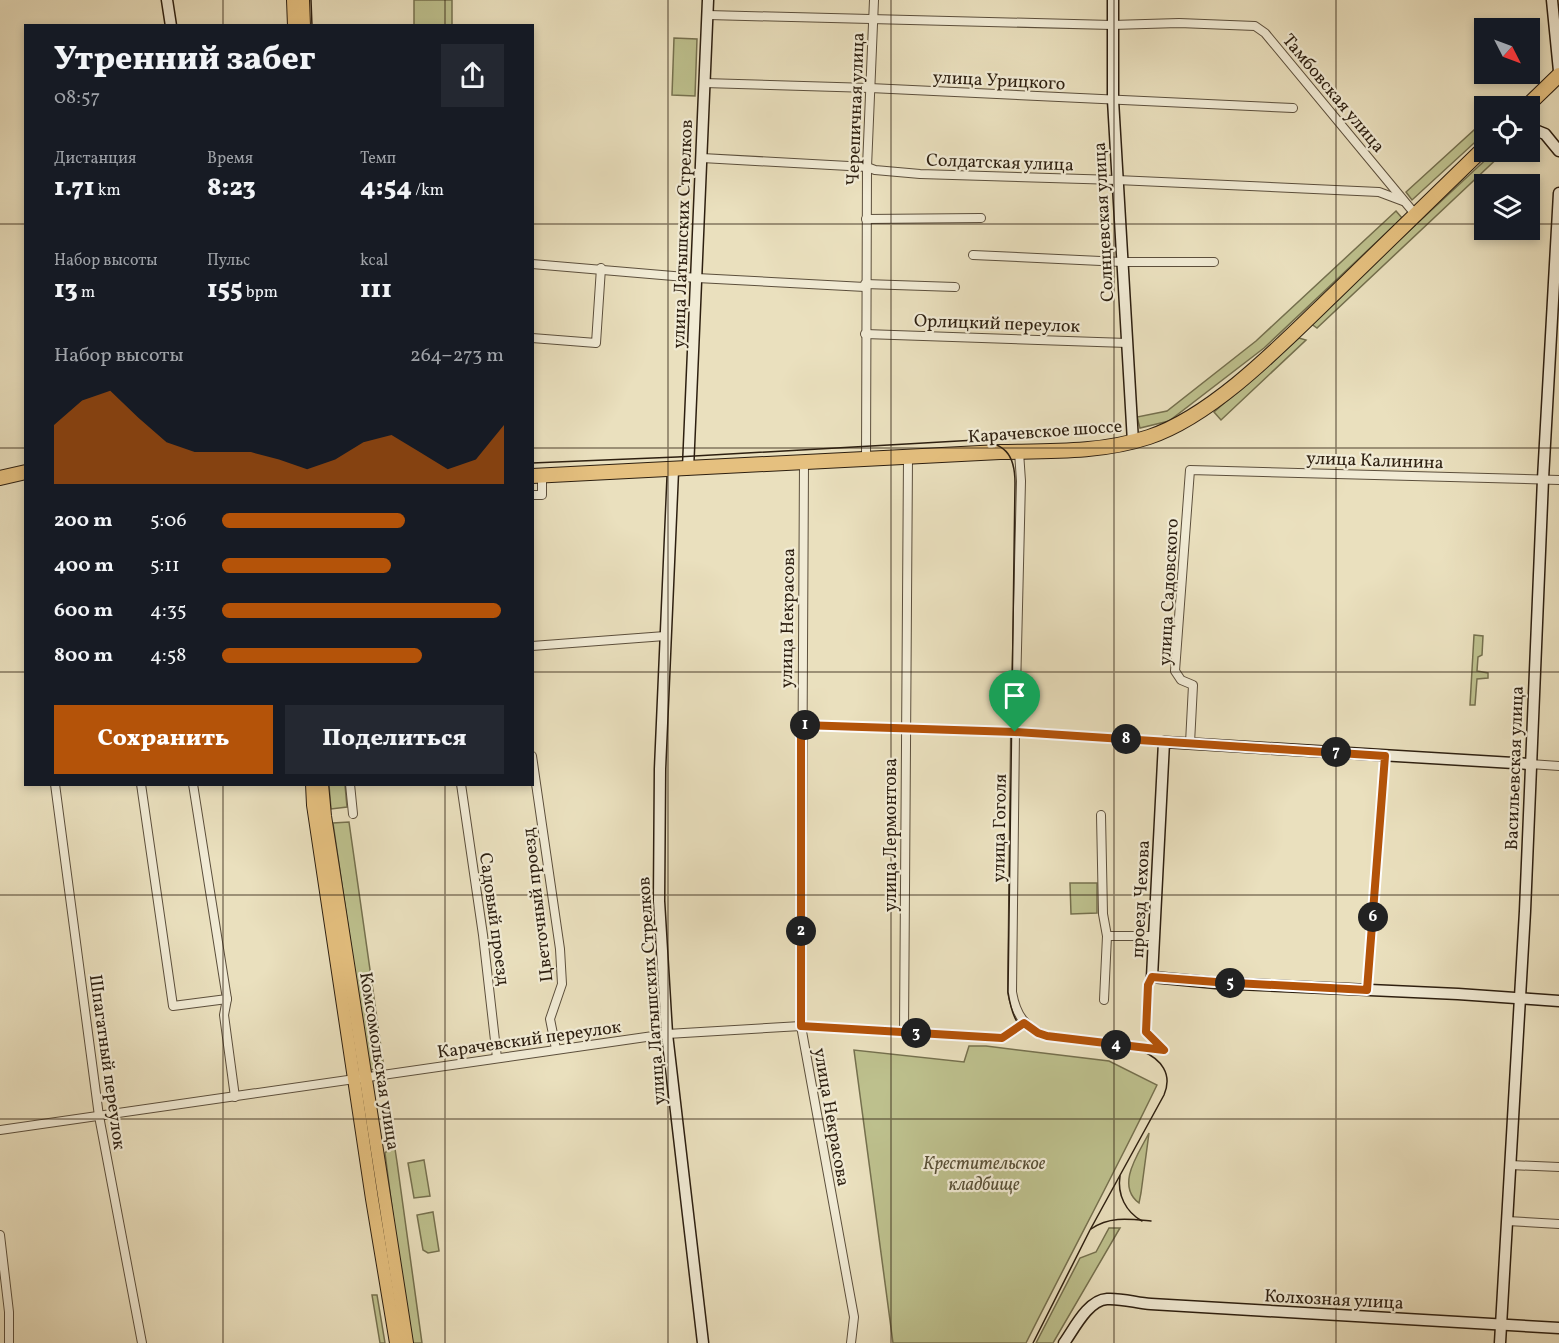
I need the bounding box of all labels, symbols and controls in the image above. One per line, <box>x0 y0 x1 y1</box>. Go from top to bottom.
north arrow <box>1474 18 1540 84</box>
map controls <box>1474 18 1540 240</box>
street label: Тамбовская улица <box>1276 29 1390 159</box>
street label: Черепичная улица <box>841 32 872 186</box>
text: Утренний забег <box>54 38 315 84</box>
button: share <box>441 44 504 107</box>
street label: улица Урицкого <box>932 66 1066 97</box>
text: 08:57 <box>54 84 100 112</box>
button: locate <box>1474 96 1540 162</box>
street label: улица Латышских Стрелков <box>667 119 700 349</box>
street label: Солнцевская улица <box>1088 141 1121 303</box>
text: Дистанция <box>54 148 136 170</box>
text: Время <box>207 148 253 170</box>
text: Темп <box>360 148 396 170</box>
street label: Солдатская улица <box>926 148 1074 179</box>
text: 1.71 <box>54 170 95 206</box>
text: 8:23 <box>207 170 256 206</box>
text: 4:54 <box>360 170 412 206</box>
button: layers <box>1474 174 1540 240</box>
text: km <box>95 180 121 202</box>
text: /km <box>412 180 444 202</box>
text: Набор высоты <box>54 250 158 272</box>
text: Пульс <box>207 250 250 272</box>
text: kcal <box>360 250 388 272</box>
text: 13 <box>54 272 78 308</box>
text: 155 <box>207 272 243 308</box>
text: 111 <box>360 272 392 308</box>
text: m <box>78 282 95 304</box>
text: bpm <box>243 282 278 304</box>
street label: Орлицкий переулок <box>913 309 1081 340</box>
text: Набор высоты <box>54 342 184 370</box>
text: 264–273 m <box>410 342 504 370</box>
street label: Карачевское шоссе <box>967 415 1123 450</box>
street label: улица Калинина <box>1306 447 1444 476</box>
text: 200 m <box>54 507 112 535</box>
text: 5:06 <box>150 507 187 535</box>
street label: улица Садовского <box>1153 518 1186 666</box>
street label: улица Некрасова <box>775 548 802 688</box>
text: 400 m <box>54 552 114 580</box>
text: 5:11 <box>150 552 180 580</box>
text: 600 m <box>54 597 113 625</box>
text: 4:35 <box>150 597 187 625</box>
text: 800 m <box>54 642 113 670</box>
text: 4:58 <box>150 642 186 670</box>
pin <box>989 670 1040 732</box>
icon: arrive <box>998 679 1031 712</box>
street label: Васильевская улица <box>1500 685 1531 851</box>
button: Сохранить <box>54 705 273 774</box>
button: Поделиться <box>285 705 504 774</box>
pin: 1 <box>790 710 820 740</box>
text: 1 <box>802 714 808 736</box>
pin: 8 <box>1111 724 1141 754</box>
text: 8 <box>1122 728 1130 750</box>
pin: 7 <box>1321 737 1351 767</box>
text: 7 <box>1332 741 1340 763</box>
street label: улица Лермонтова <box>879 758 904 912</box>
street label: улица Гоголя <box>987 774 1014 883</box>
street label: Цветочный проезд <box>517 826 560 983</box>
street label: проезд Чехова <box>1126 839 1157 959</box>
street label: Садовый проезд <box>472 851 515 987</box>
street label: улица Латышских Стрелков <box>632 876 673 1106</box>
pin: 6 <box>1358 902 1388 932</box>
text: 6 <box>1369 906 1377 928</box>
pin: 2 <box>786 916 816 946</box>
text: 2 <box>797 920 805 942</box>
pin: 5 <box>1215 968 1245 998</box>
street label: Комсомольская улица <box>352 970 405 1152</box>
text: 5 <box>1226 972 1234 994</box>
street label: Шпагатный переулок <box>82 973 131 1152</box>
street label: Карачевский переулок <box>436 1015 623 1066</box>
pin: 3 <box>901 1018 931 1048</box>
text: 3 <box>912 1022 920 1044</box>
pin: 4 <box>1101 1030 1131 1060</box>
text: 4 <box>1111 1034 1121 1056</box>
street label: улица Некрасова <box>806 1046 855 1189</box>
park label: Крестительское кладбище <box>923 1152 1046 1198</box>
street label: Колхозная улица <box>1263 1284 1404 1317</box>

